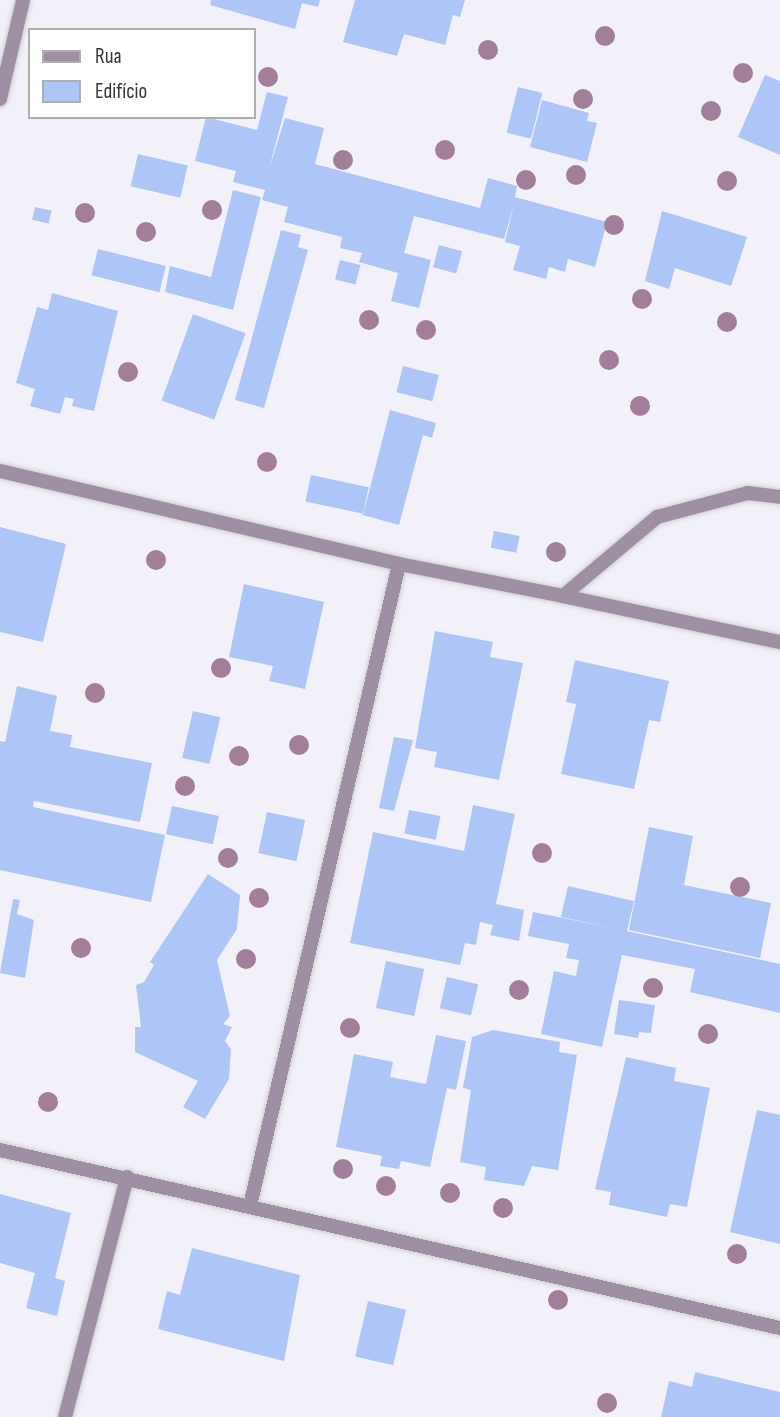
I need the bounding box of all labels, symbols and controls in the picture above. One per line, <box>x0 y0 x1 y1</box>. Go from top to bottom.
legend <box>28 28 256 119</box>
text: Rua <box>95 44 122 69</box>
text: Edifício <box>95 79 147 104</box>

